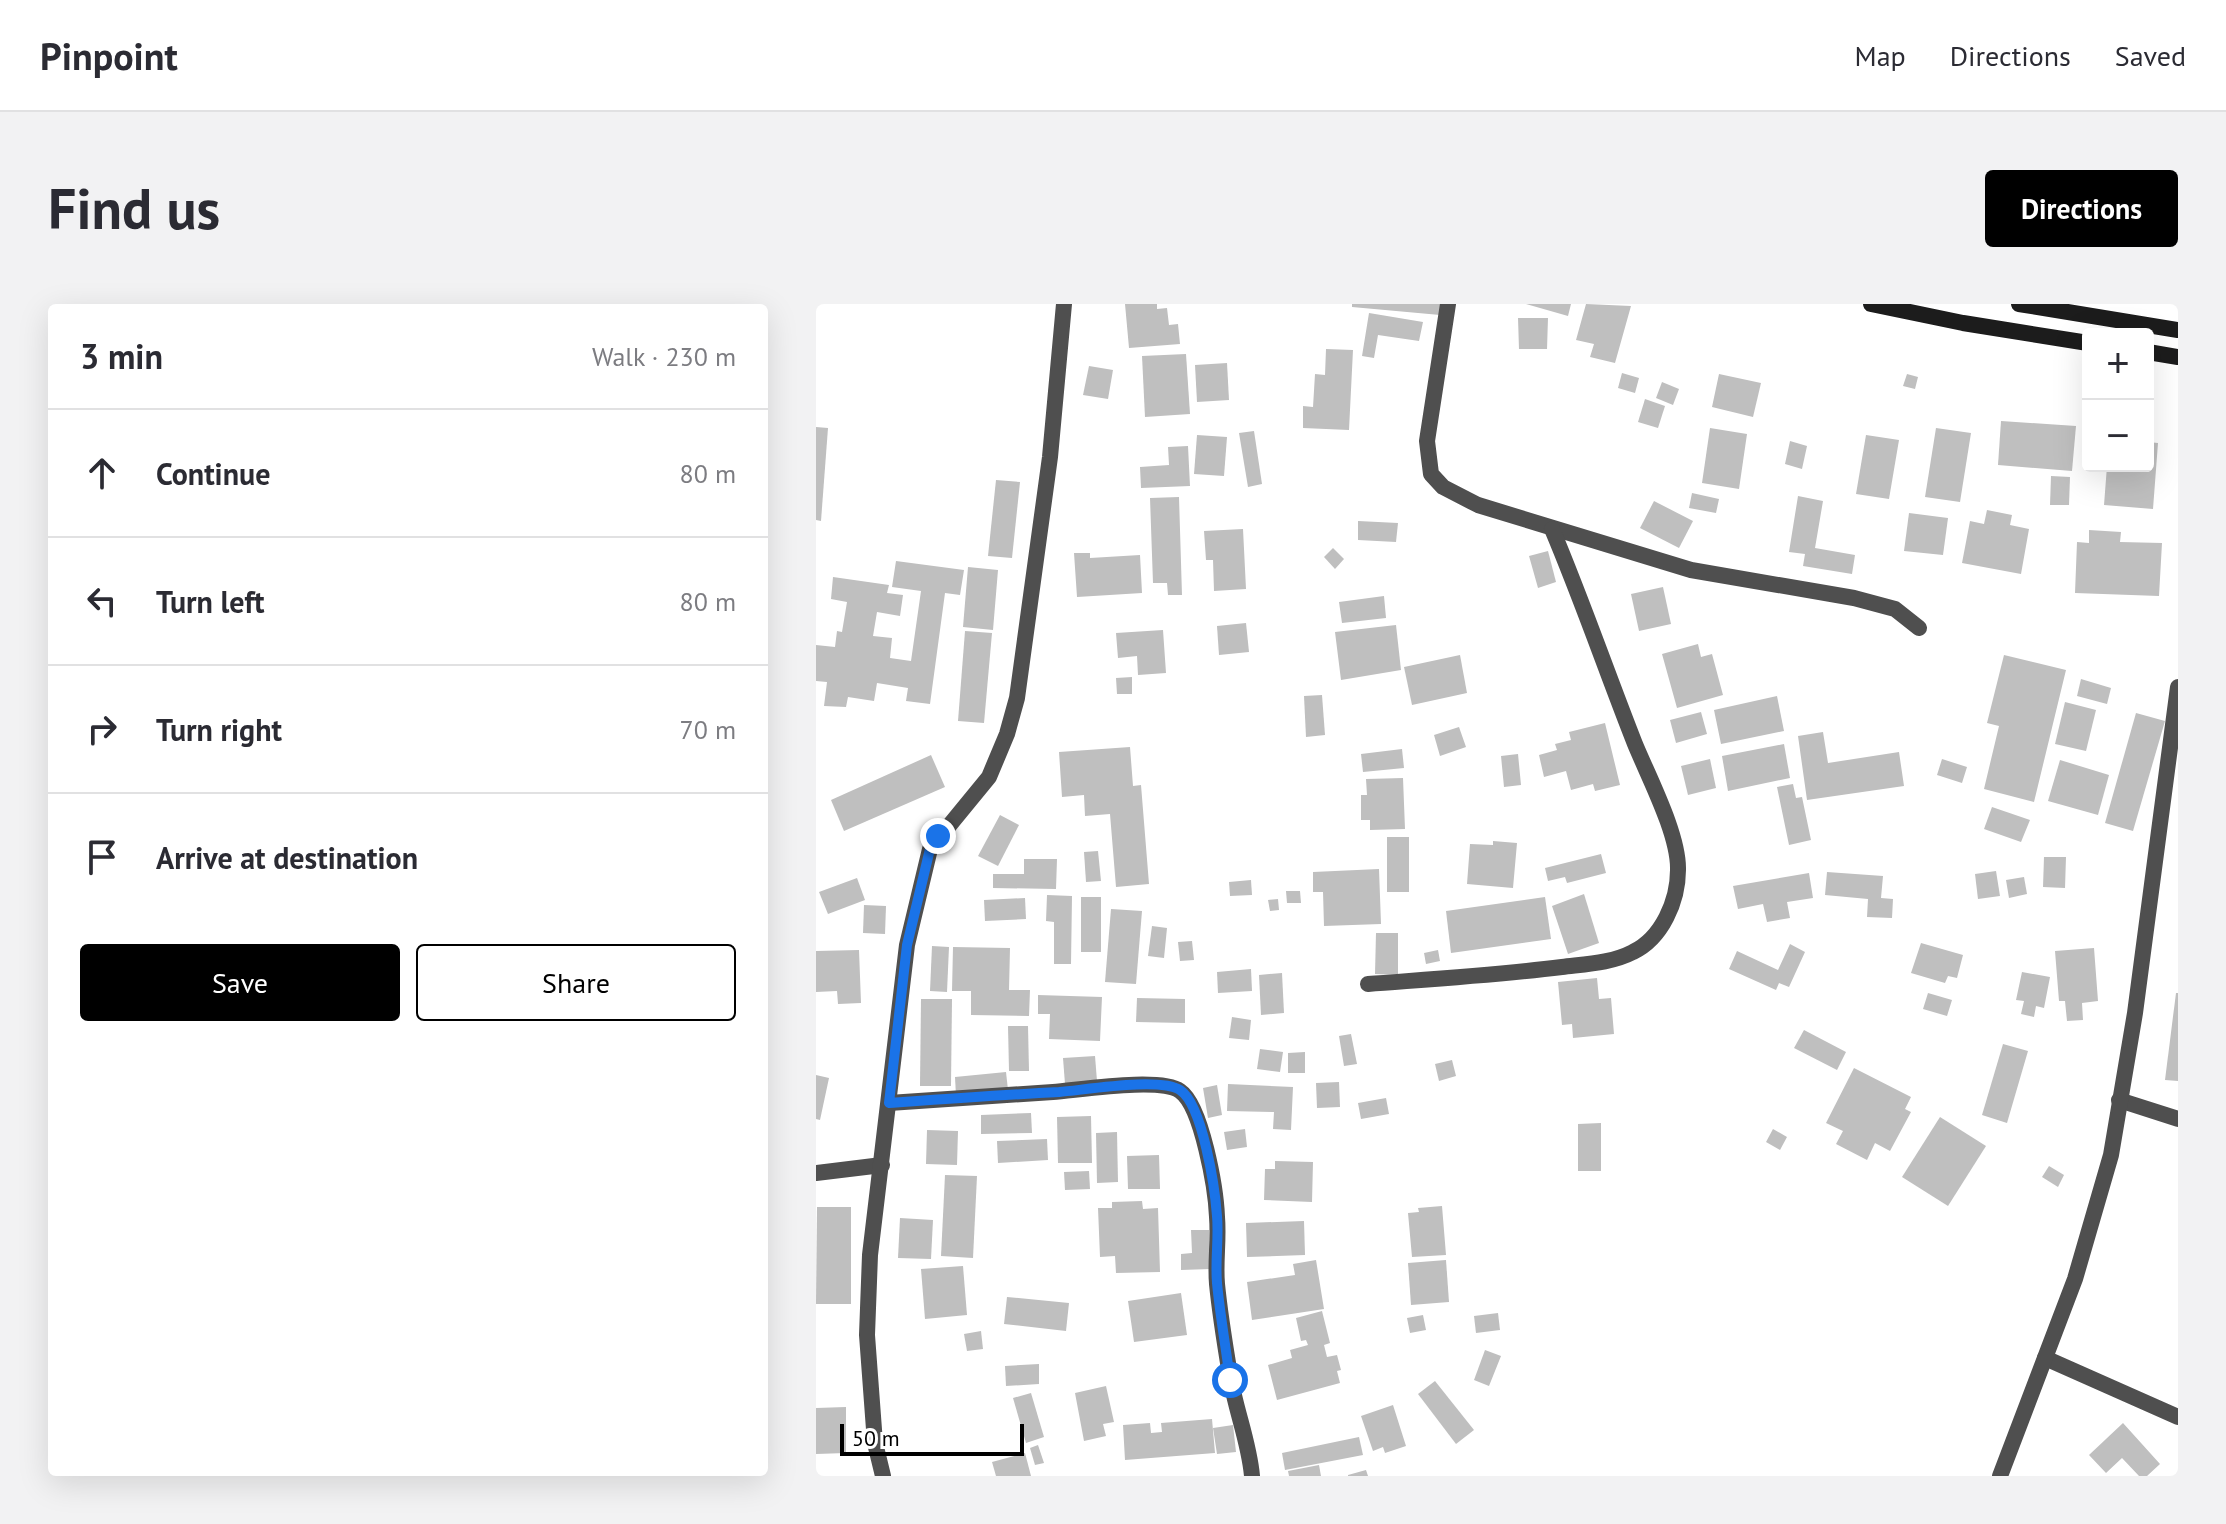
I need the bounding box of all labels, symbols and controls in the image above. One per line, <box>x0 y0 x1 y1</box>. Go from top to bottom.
text: Pinpoint <box>40 31 178 80</box>
text: Map <box>1855 37 1906 74</box>
text: Directions <box>1950 37 2071 74</box>
text: Saved <box>2115 37 2186 74</box>
button: Directions <box>1985 170 2178 247</box>
text: Find us <box>48 172 220 244</box>
map controls <box>2082 328 2154 472</box>
button: + <box>2082 328 2154 400</box>
text: 3 min <box>80 334 163 378</box>
text: Walk · 230 m <box>592 340 736 373</box>
button: − <box>2082 400 2154 472</box>
icon: ahead <box>80 451 124 495</box>
text: Continue <box>156 454 270 493</box>
text: 80 m <box>680 457 736 490</box>
icon: left <box>80 579 124 623</box>
text: Turn left <box>156 582 264 621</box>
text: 80 m <box>680 585 736 618</box>
icon: right <box>80 707 124 751</box>
text: Turn right <box>156 710 282 749</box>
text: 70 m <box>680 713 736 746</box>
route end <box>920 818 956 854</box>
icon: arrive <box>80 835 124 879</box>
text: Arrive at destination <box>156 838 418 877</box>
button: Save <box>80 944 400 1021</box>
button: Share <box>416 944 736 1021</box>
route start <box>1212 1362 1248 1398</box>
scale bar <box>840 1420 1024 1456</box>
text: 50 m <box>852 1424 900 1452</box>

